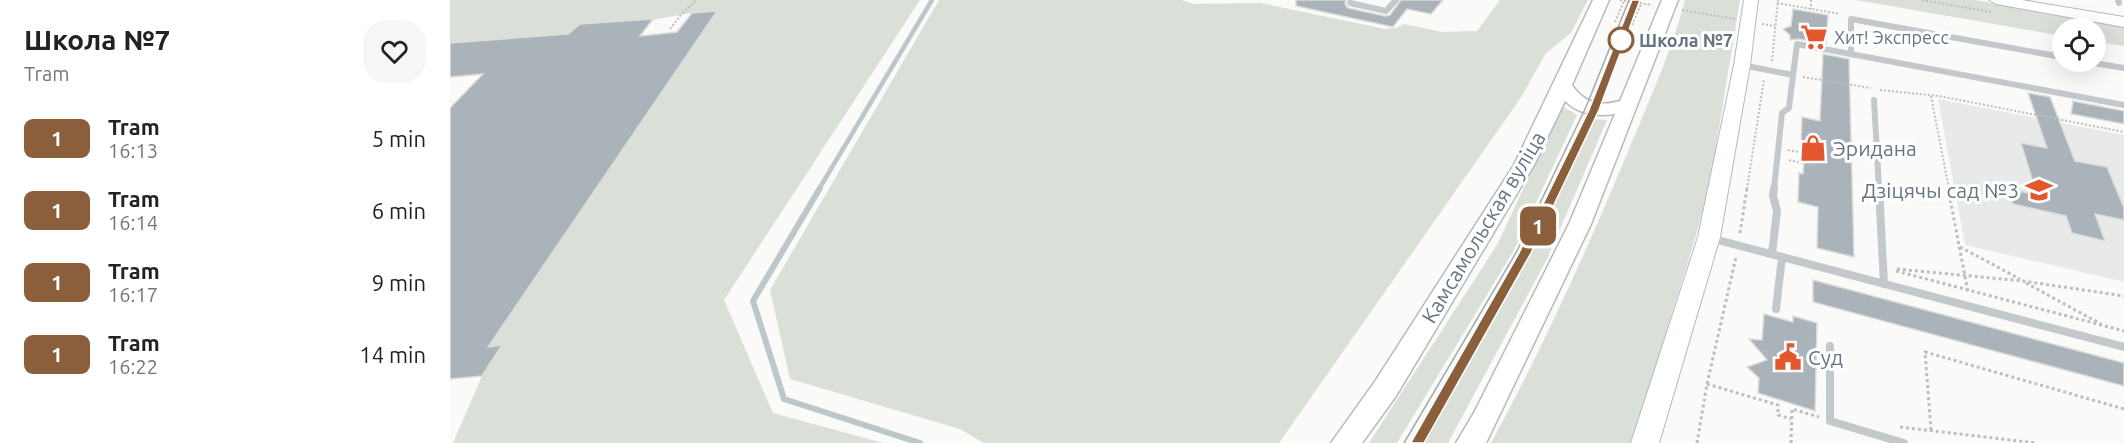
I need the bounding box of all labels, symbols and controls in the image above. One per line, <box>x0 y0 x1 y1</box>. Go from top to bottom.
map controls <box>2052 18 2106 72</box>
button: locate <box>2052 18 2106 72</box>
button: heart <box>363 20 426 83</box>
supermarket icon: Хит! Экспресс <box>1799 22 1829 52</box>
text: Школа №7 <box>24 24 170 55</box>
marker: Школа №7 <box>1608 27 1634 53</box>
place label: Хит! Экспресс <box>1834 27 1949 47</box>
place label: Школа №7 <box>1639 30 1733 50</box>
text: Tram <box>24 62 70 85</box>
text: Tram <box>108 114 160 139</box>
text: 1 <box>51 126 63 150</box>
text: 5 min <box>372 126 426 151</box>
street label: Камсамольская вуліца <box>1416 127 1550 327</box>
shop icon: Эридана <box>1798 133 1828 163</box>
place label: Эридана <box>1833 136 1917 160</box>
text: 16:13 <box>108 139 158 162</box>
school or university icon: Дзіцячы сад №3 <box>2024 175 2054 205</box>
place label: Дзіцячы сад №3 <box>1862 178 2019 202</box>
text: Tram <box>108 186 160 211</box>
text: 1 <box>51 198 63 222</box>
text: 6 min <box>372 198 426 223</box>
line badge: 1 <box>1518 206 1558 246</box>
text: 16:14 <box>108 211 158 234</box>
text: 1 <box>1532 214 1544 238</box>
text: Tram <box>108 258 160 283</box>
text: 1 <box>51 270 63 294</box>
text: 9 min <box>372 270 426 295</box>
text: 16:17 <box>108 283 158 306</box>
text: Tram <box>108 330 160 355</box>
text: 1 <box>51 342 63 366</box>
text: 14 min <box>359 342 426 367</box>
public building icon: Суд <box>1773 342 1803 372</box>
place label: Суд <box>1808 345 1843 369</box>
text: 16:22 <box>108 355 158 378</box>

